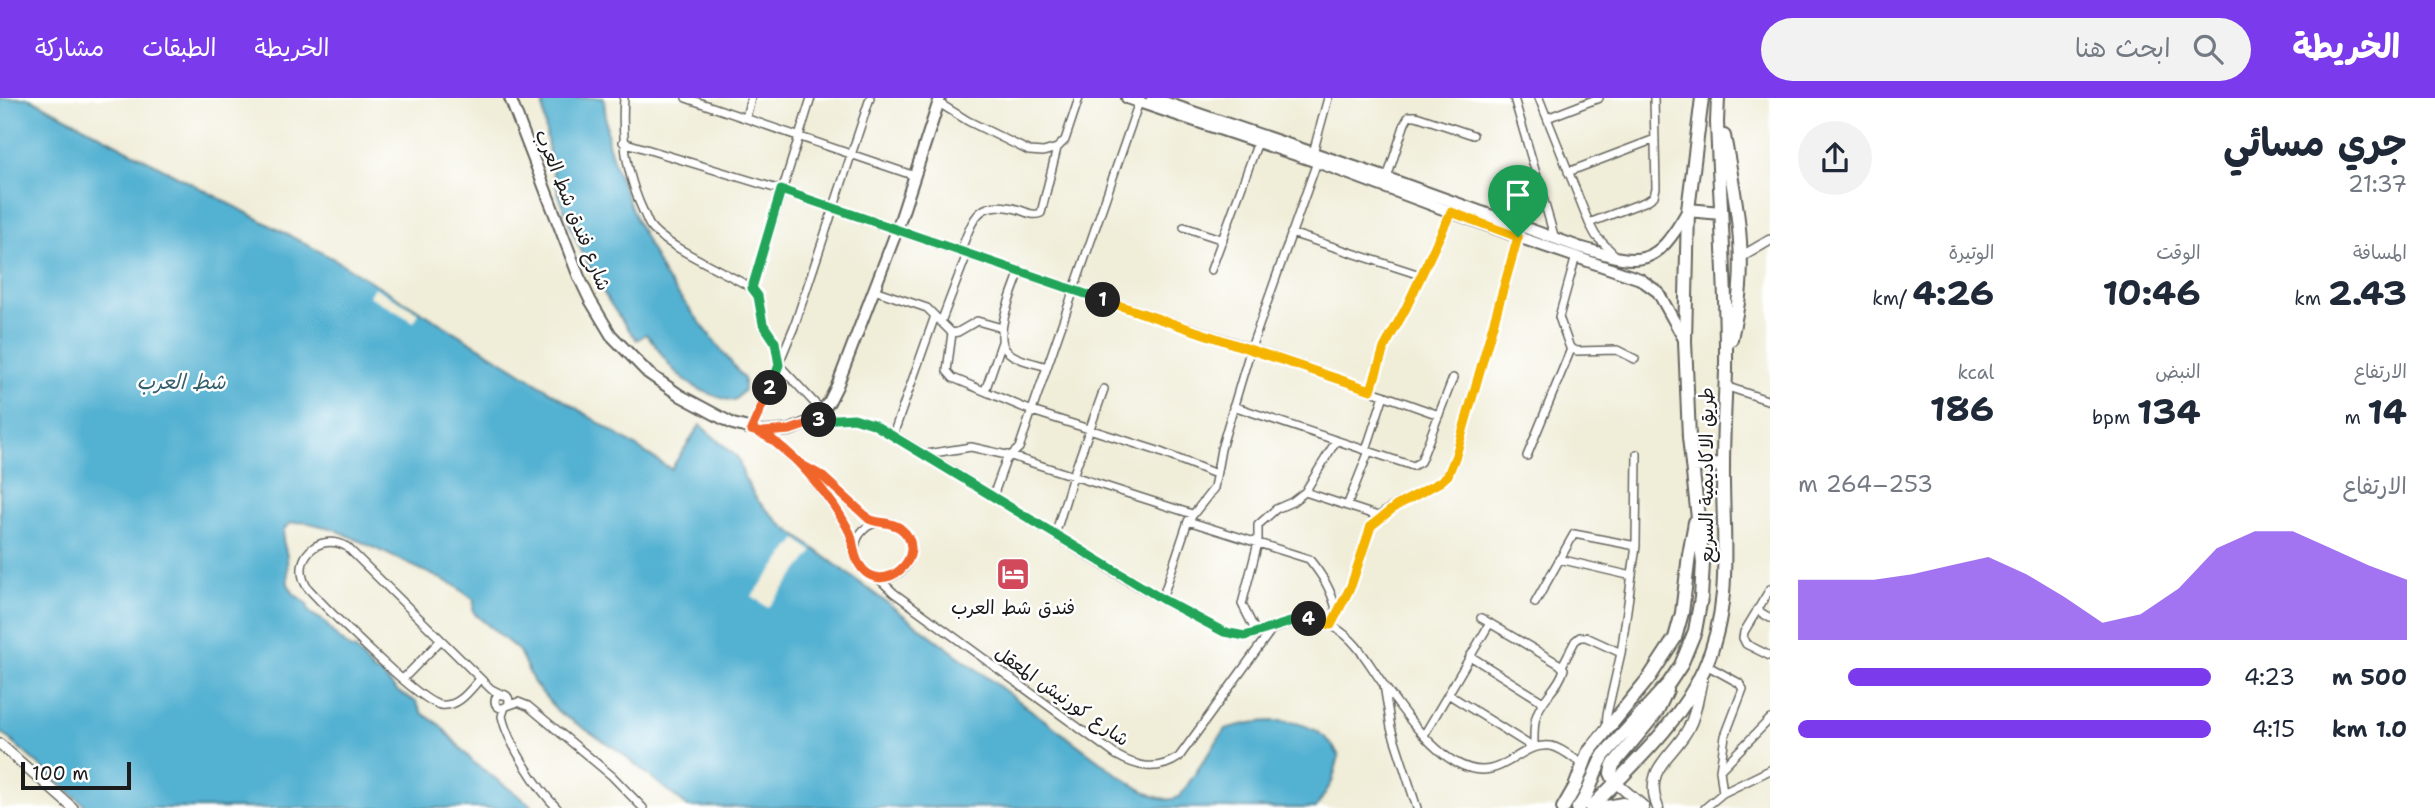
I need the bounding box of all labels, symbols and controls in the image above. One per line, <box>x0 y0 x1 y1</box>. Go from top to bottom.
search box <box>1761 18 2251 81</box>
text: الخريطة <box>2293 24 2400 69</box>
text: ابحث هنا <box>2075 30 2171 65</box>
icon: search <box>2189 30 2227 68</box>
text: مشاركة <box>35 32 104 64</box>
text: الطبقات <box>142 32 217 64</box>
text: الخريطة <box>255 32 329 64</box>
text: جري مسائي <box>2223 117 2407 168</box>
button: share <box>1798 121 1872 195</box>
street label: شارع فندق شط العرب <box>528 126 617 295</box>
pin <box>1488 165 1548 237</box>
text: 21:37 <box>2348 169 2407 199</box>
icon: arrive <box>1499 176 1537 214</box>
text: الوتيرة <box>1948 240 1994 265</box>
text: الوقت <box>2156 240 2201 265</box>
text: المسافة <box>2353 240 2407 265</box>
text: 4:26 <box>1912 269 1994 316</box>
text: 10:46 <box>2102 269 2201 316</box>
text: 2.43 <box>2328 269 2407 316</box>
pin: 1 <box>1086 282 1120 318</box>
text: /km <box>1872 286 1912 311</box>
text: km <box>2294 286 2328 311</box>
text: 1 <box>1098 287 1107 312</box>
text: النبض <box>2155 359 2201 384</box>
text: الارتفاع <box>2354 359 2407 384</box>
text: kcal <box>1957 360 1994 385</box>
water label: شط العرب <box>136 368 226 396</box>
pin: 2 <box>752 370 788 406</box>
text: 2 <box>763 375 776 400</box>
text: 186 <box>1930 385 1994 432</box>
street label: طريق الاكاديمية السريع <box>1694 387 1720 563</box>
text: 134 <box>2137 388 2201 435</box>
text: 14 <box>2367 388 2407 435</box>
pin: 3 <box>802 402 836 438</box>
text: bpm <box>2092 405 2137 430</box>
text: m <box>2344 405 2367 430</box>
text: 3 <box>812 407 825 432</box>
text: 253–264 m <box>1798 469 1933 499</box>
text: الارتفاع <box>2343 471 2407 501</box>
hotel icon: فندق شط العرب <box>994 555 1032 593</box>
place label: فندق شط العرب <box>951 595 1075 620</box>
pin: 4 <box>1292 602 1326 636</box>
text: 4 <box>1302 606 1315 631</box>
street label: شارع كورنيش المعقل <box>989 640 1134 753</box>
text: 4:23 <box>2244 662 2295 692</box>
text: 500 m <box>2332 662 2407 692</box>
text: 4:15 <box>2252 714 2295 744</box>
text: 1.0 km <box>2332 714 2407 744</box>
scale bar <box>21 759 131 791</box>
text: 100 m <box>32 761 89 786</box>

